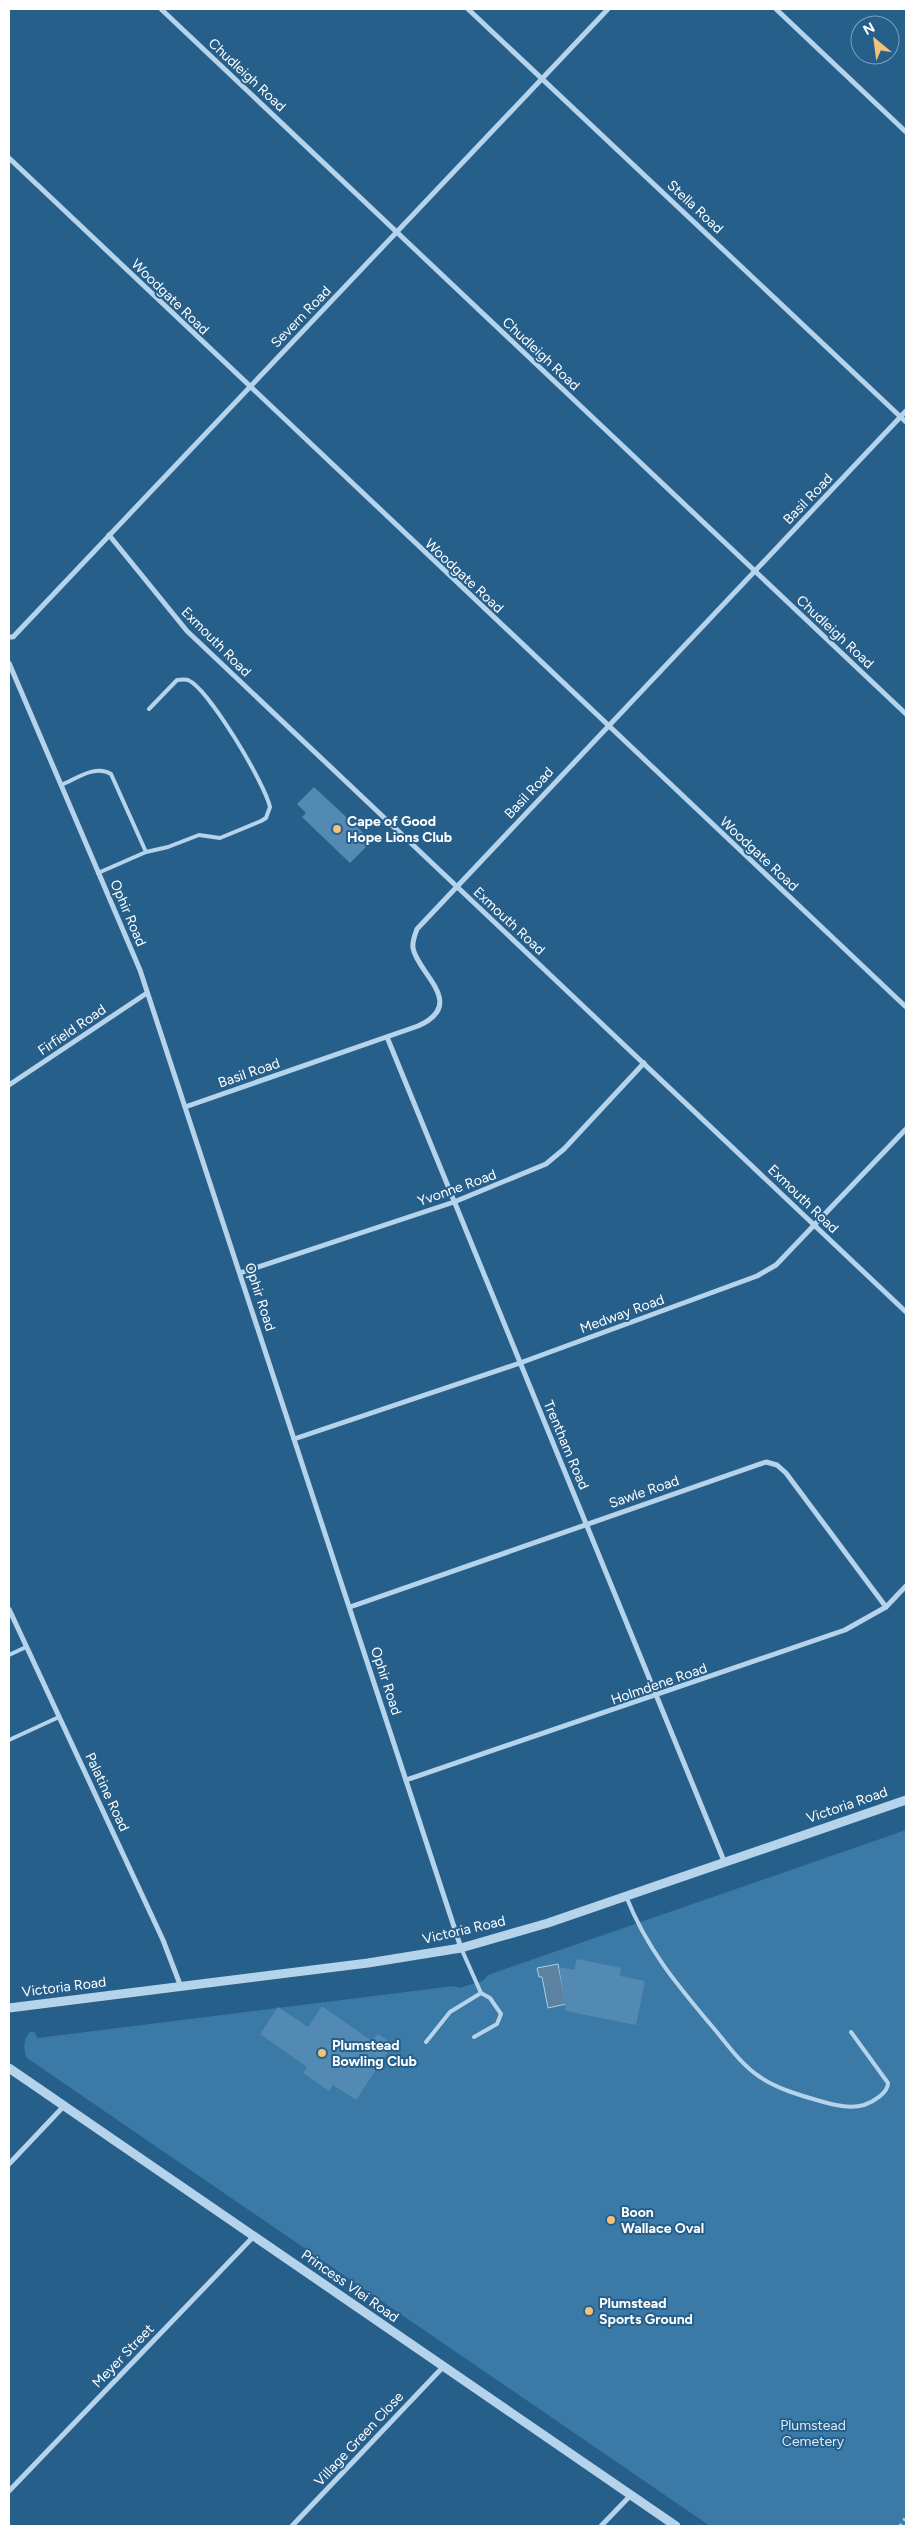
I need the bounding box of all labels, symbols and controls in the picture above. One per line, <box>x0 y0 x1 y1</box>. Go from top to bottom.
north arrow <box>850 15 900 65</box>
text: N <box>860 19 878 39</box>
street label: Chudleigh Road <box>205 35 289 115</box>
street label: Stella Road <box>663 177 727 237</box>
street label: Woodgate Road <box>128 256 212 338</box>
street label: Severn Road <box>267 283 335 351</box>
street label: Chudleigh Road <box>499 314 583 394</box>
street label: Basil Road <box>780 470 836 528</box>
street label: Woodgate Road <box>421 535 507 617</box>
street label: Chudleigh Road <box>793 592 877 672</box>
street label: Exmouth Road <box>178 604 254 680</box>
street label: Basil Road <box>501 764 557 822</box>
place label: Cape of Good Hope Lions Club <box>347 813 452 846</box>
street label: Woodgate Road <box>716 813 802 895</box>
marker: Cape of Good Hope Lions Club <box>331 823 343 835</box>
street label: Ophir Road <box>106 877 150 949</box>
street label: Exmouth Road <box>470 884 548 958</box>
street label: Firfield Road <box>35 1001 109 1059</box>
street label: Basil Road <box>216 1055 282 1091</box>
street label: Exmouth Road <box>764 1161 842 1237</box>
street label: Yvonne Road <box>415 1166 499 1210</box>
street label: Ophir Road <box>241 1261 279 1333</box>
street label: Medway Road <box>577 1291 667 1337</box>
street label: Trentham Road <box>540 1398 592 1492</box>
street label: Sawle Road <box>607 1472 681 1512</box>
street label: Ophir Road <box>367 1645 405 1717</box>
street label: Holmdene Road <box>609 1660 709 1708</box>
street label: Palatine Road <box>81 1750 133 1834</box>
street label: Victoria Road <box>804 1783 890 1827</box>
street label: Victoria Road <box>421 1912 507 1948</box>
street label: Victoria Road <box>21 1973 107 2001</box>
place label: Plumstead Bowling Club <box>332 2037 417 2070</box>
marker: Plumstead Bowling Club <box>316 2047 328 2059</box>
place label: Boon Wallace Oval <box>621 2204 704 2237</box>
marker: Boon Wallace Oval <box>605 2214 617 2226</box>
street label: Princess Vlei Road <box>298 2246 402 2326</box>
place label: Plumstead Sports Ground <box>599 2295 693 2328</box>
marker: Plumstead Sports Ground <box>583 2305 595 2317</box>
street label: Meyer Street <box>89 2321 157 2391</box>
street label: Village Green Close <box>311 2388 407 2490</box>
park label: Plumstead Cemetery <box>780 2417 846 2450</box>

